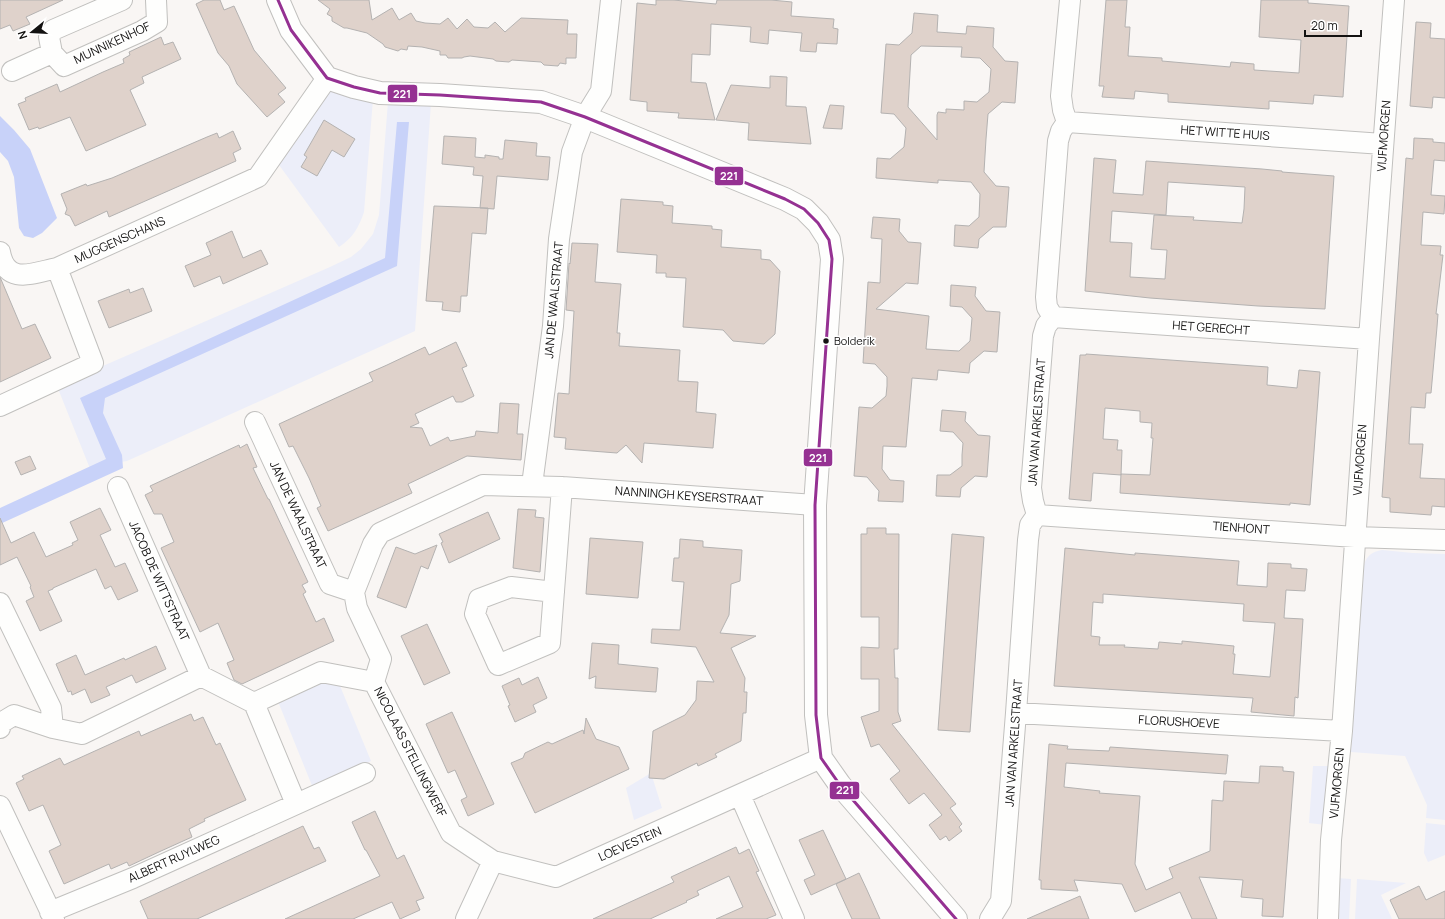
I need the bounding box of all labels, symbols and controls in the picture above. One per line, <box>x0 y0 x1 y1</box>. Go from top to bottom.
north arrow <box>12 12 52 52</box>
scale bar <box>1305 12 1361 38</box>
street label: MUNNIKENHOF <box>71 17 153 68</box>
text: 20 m <box>1311 17 1338 34</box>
text: N <box>14 29 30 41</box>
line badge: 221 <box>387 84 418 103</box>
text: 221 <box>393 86 411 101</box>
street label: VIJFMORGEN <box>1373 100 1394 172</box>
street label: HET WITTE HUIS <box>1180 121 1270 144</box>
line badge: 221 <box>714 166 744 186</box>
text: 221 <box>720 168 738 183</box>
street label: MUGGENSCHANS <box>72 212 168 267</box>
street label: JAN DE WAALSTRAAT <box>540 240 567 359</box>
street label: HET GERECHT <box>1172 316 1251 339</box>
place label: Bolderik <box>834 333 875 348</box>
marker: Bolderik <box>821 336 831 346</box>
street label: JAN VAN ARKELSTRAAT <box>1024 357 1049 486</box>
street label: VIJFMORGEN <box>1349 424 1370 496</box>
line badge: 221 <box>803 448 833 467</box>
text: 221 <box>809 450 827 465</box>
street label: JAN DE WAALSTRAAT <box>266 458 331 572</box>
street label: NANNINGH KEYSERSTRAAT <box>614 482 765 509</box>
street label: TIENHONT <box>1212 517 1271 538</box>
street label: JACOB DE WITTSTRAAT <box>125 518 194 645</box>
street label: JAN VAN ARKELSTRAAT <box>1001 678 1026 807</box>
street label: NICOLAAS STELLINGWERF <box>370 684 451 820</box>
street label: FLORUSHOEVE <box>1138 711 1220 732</box>
street label: VIJFMORGEN <box>1325 747 1348 819</box>
line badge: 221 <box>829 781 860 800</box>
text: 221 <box>836 782 854 797</box>
street label: LOEVESTEIN <box>595 822 664 865</box>
street label: ALBERT RUYLWEG <box>125 830 223 886</box>

